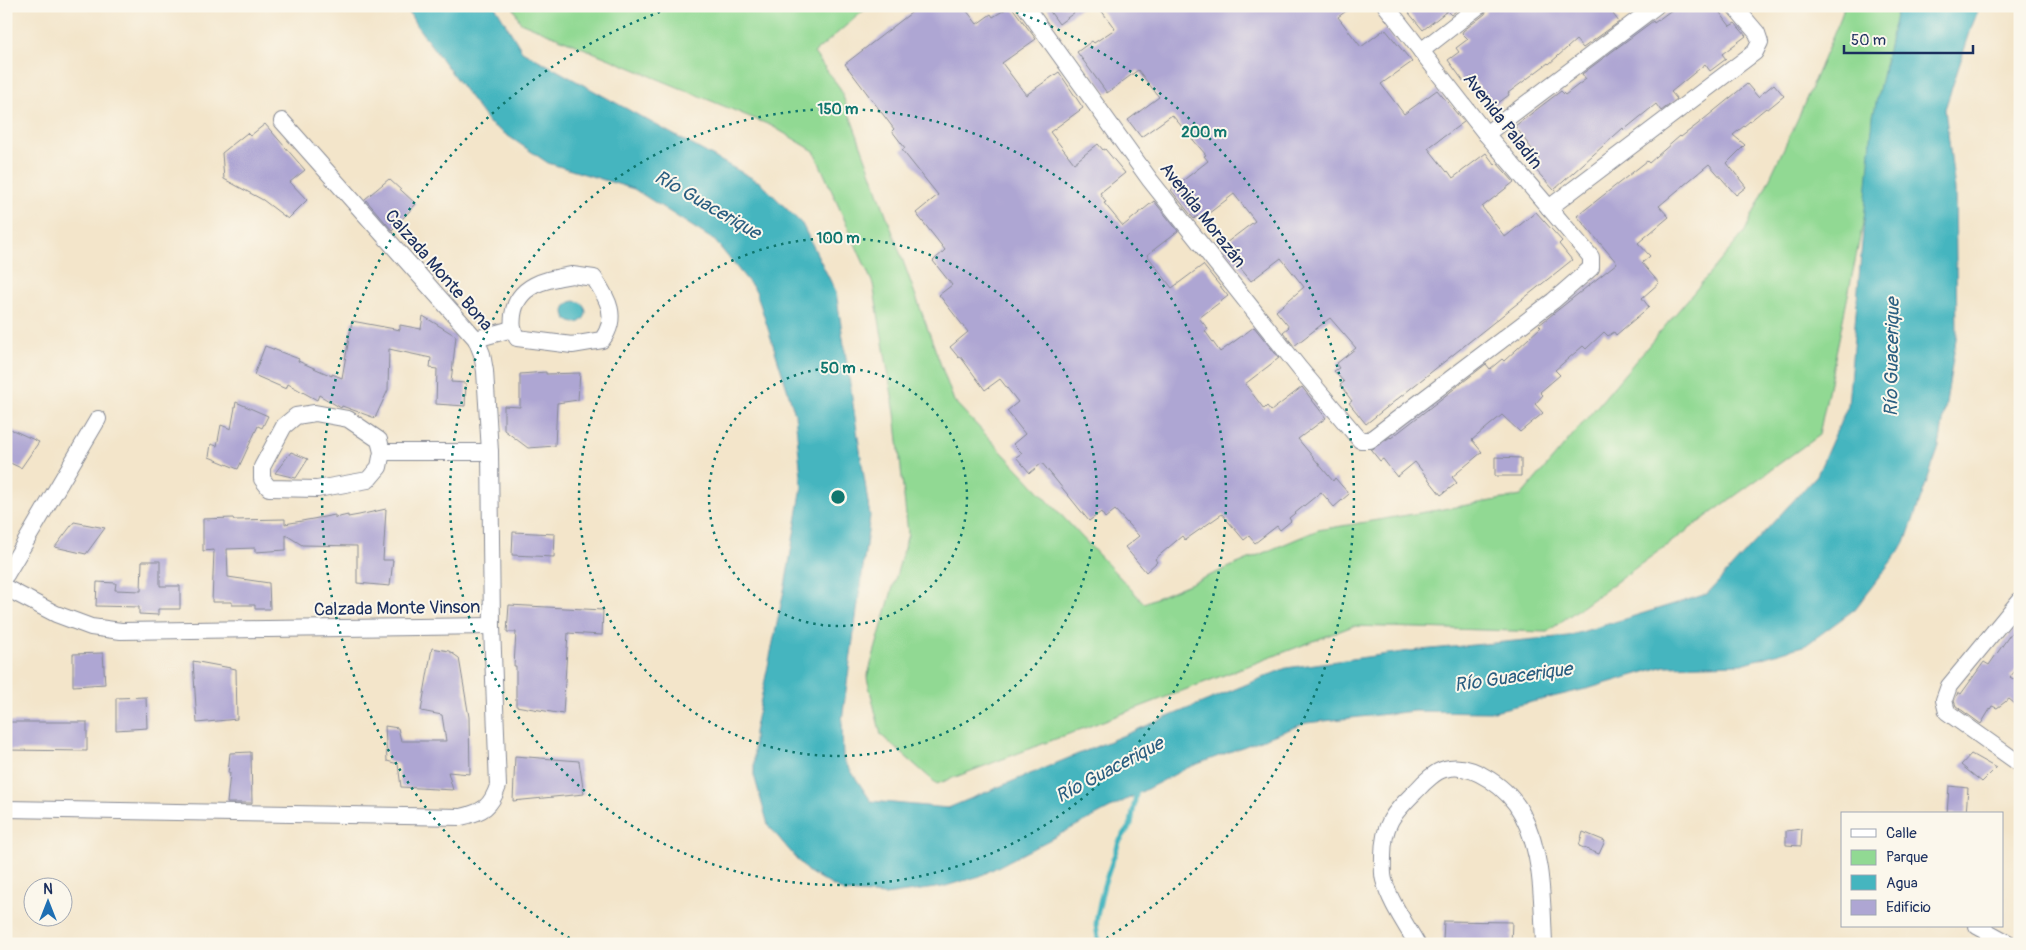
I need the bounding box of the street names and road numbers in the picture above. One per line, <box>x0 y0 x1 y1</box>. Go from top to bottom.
street label: Avenida Paladín <box>1458 69 1547 174</box>
street label: Avenida Morazán <box>1154 158 1251 272</box>
street label: Calzada Monte Bona <box>380 205 498 336</box>
street label: Calzada Monte Vinson <box>314 596 480 621</box>

